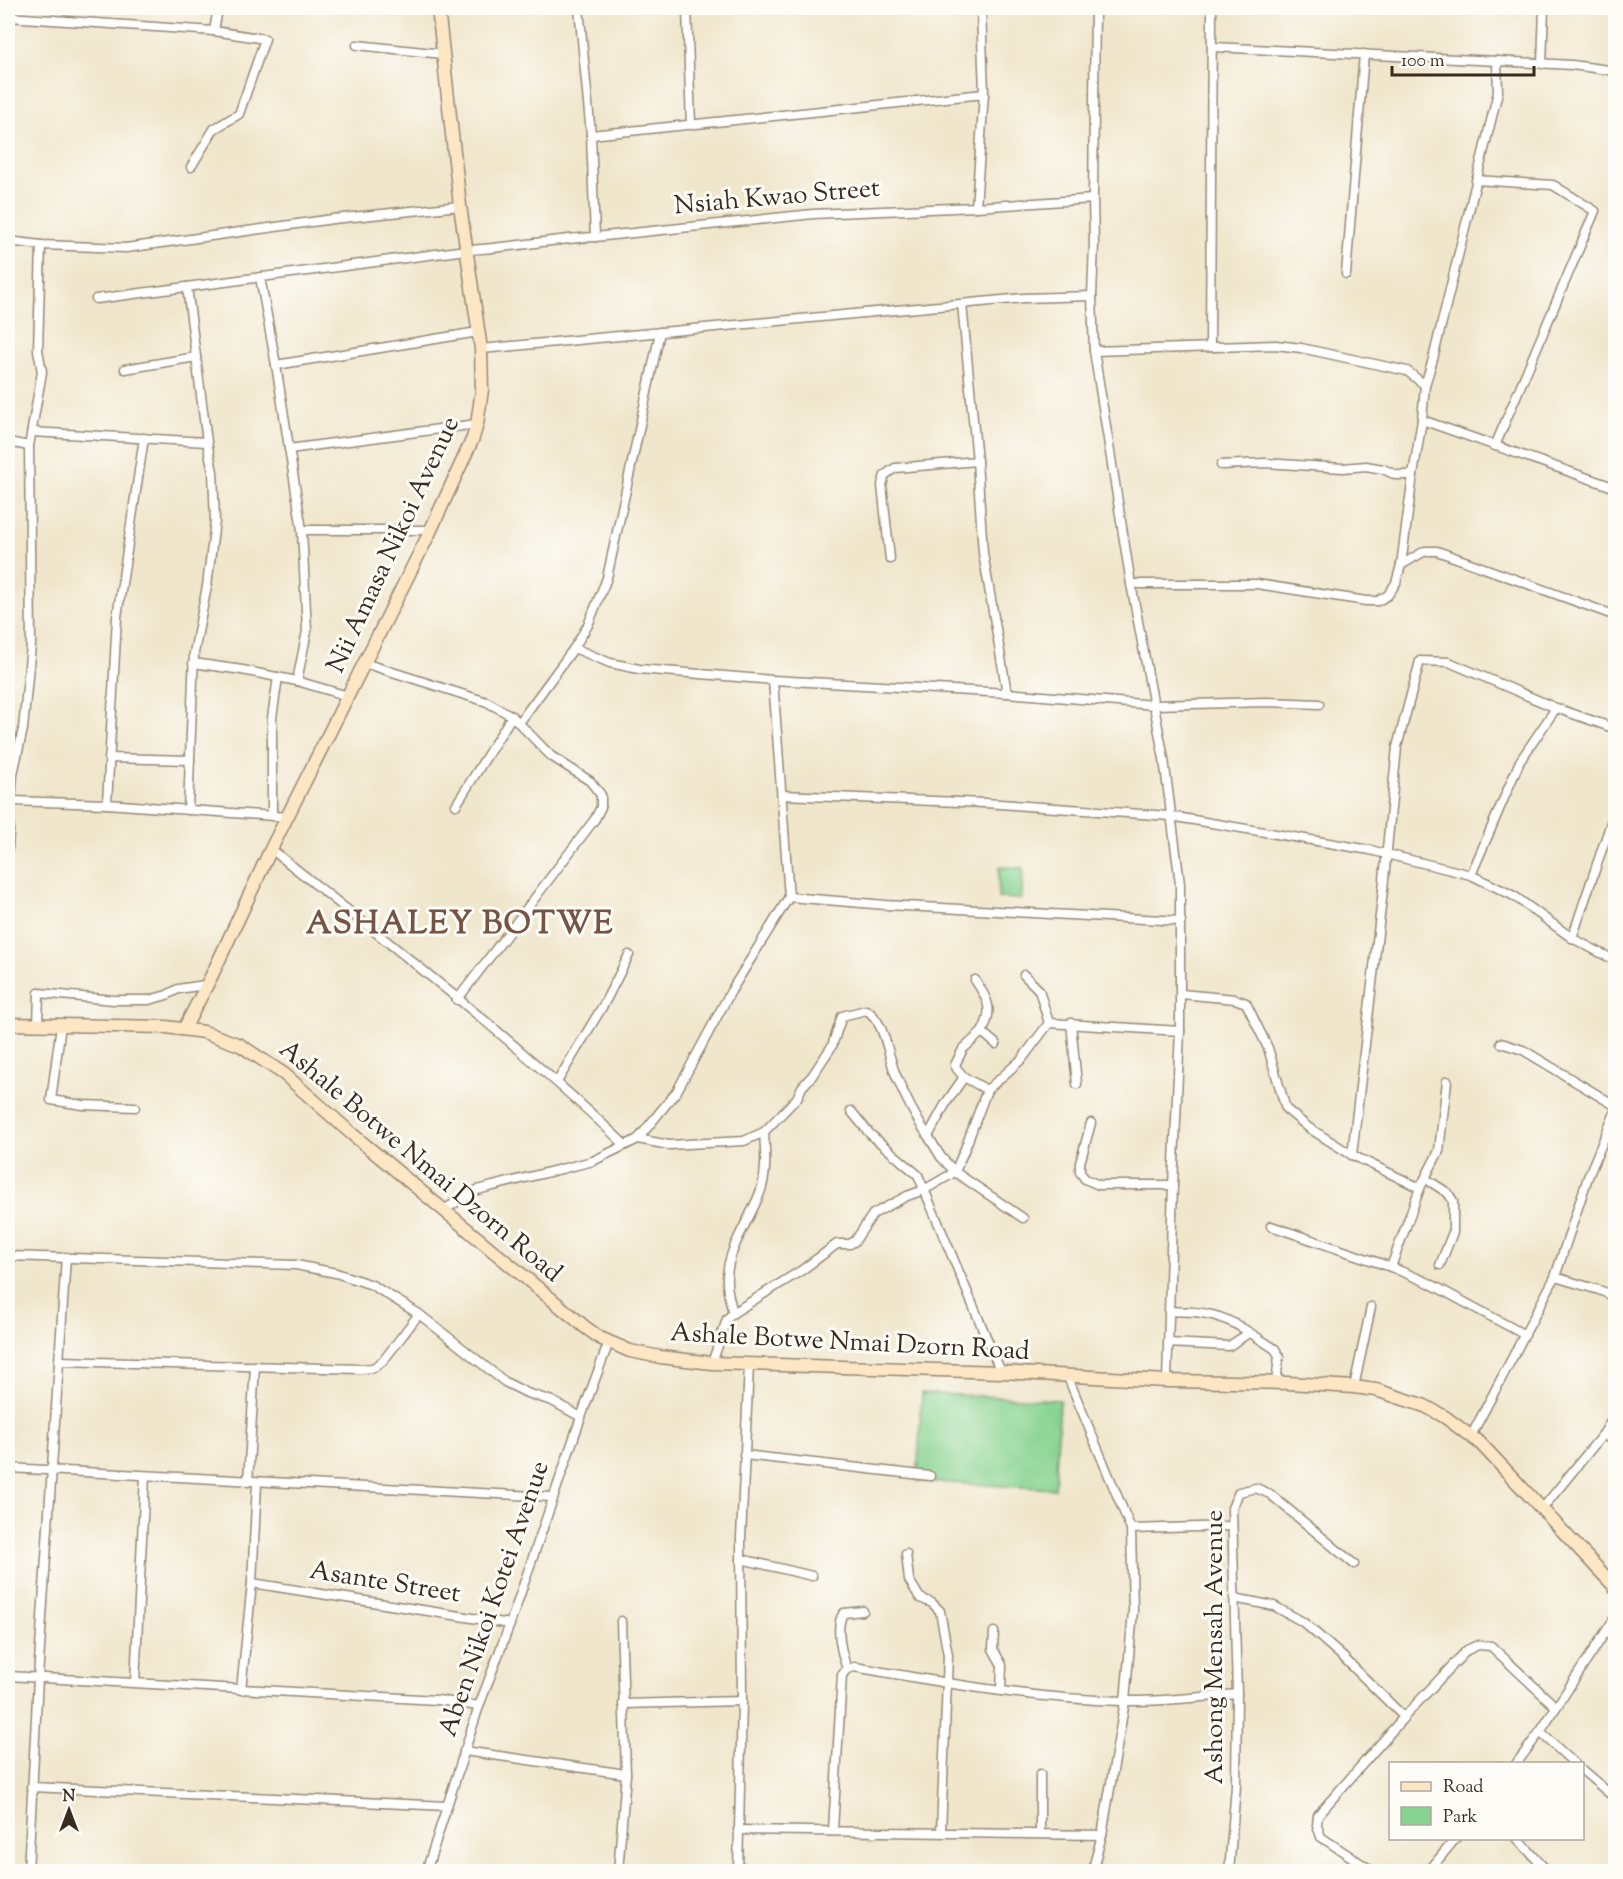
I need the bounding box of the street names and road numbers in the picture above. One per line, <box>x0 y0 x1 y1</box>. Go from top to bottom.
street label: Nsiah Kwao Street <box>673 171 882 225</box>
street label: Nii Amasa Nikoi Avenue <box>318 411 470 679</box>
street label: Ashale Botwe Nmai Dzorn Road <box>270 1032 570 1292</box>
street label: Ashale Botwe Nmai Dzorn Road <box>669 1315 1031 1371</box>
street label: Aben Nikoi Kotei Avenue <box>430 1456 560 1742</box>
street label: Ashong Mensah Avenue <box>1197 1510 1234 1784</box>
street label: Asante Street <box>307 1553 463 1613</box>

